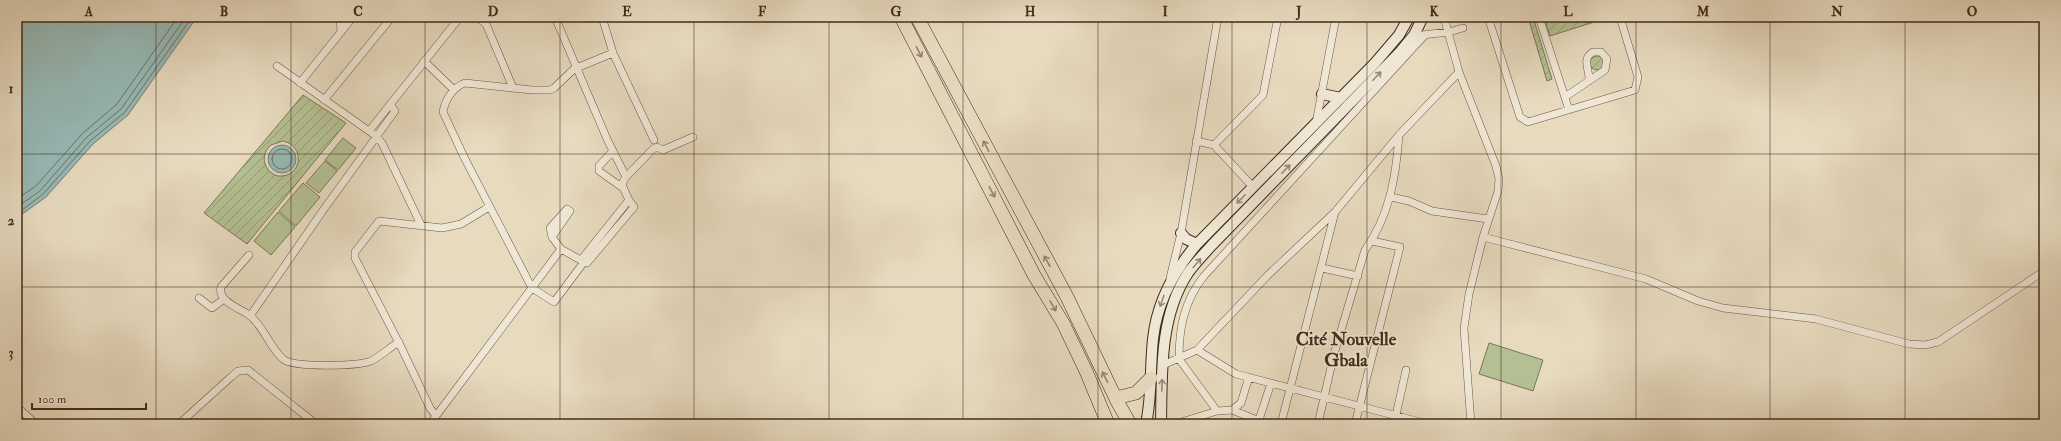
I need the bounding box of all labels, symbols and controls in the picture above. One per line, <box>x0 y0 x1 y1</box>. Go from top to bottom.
text: A <box>84 4 94 20</box>
text: B <box>220 4 228 20</box>
text: C <box>353 4 363 20</box>
text: D <box>488 4 499 20</box>
text: E <box>622 4 632 20</box>
text: F <box>758 4 767 20</box>
text: G <box>891 4 902 20</box>
text: H <box>1025 4 1036 20</box>
text: I <box>1162 4 1168 20</box>
text: J <box>1295 4 1302 21</box>
text: K <box>1429 4 1439 20</box>
text: L <box>1563 4 1573 20</box>
text: M <box>1696 4 1710 20</box>
text: N <box>1830 4 1843 20</box>
text: O <box>1967 4 1978 20</box>
one-way arrow <box>916 45 923 57</box>
one-way arrow <box>1372 71 1381 81</box>
text: 1 <box>9 81 14 97</box>
one-way arrow <box>982 141 989 153</box>
one-way arrow <box>1282 164 1291 174</box>
one-way arrow <box>988 186 996 198</box>
one-way arrow <box>1236 194 1246 204</box>
text: 2 <box>8 213 15 229</box>
one-way arrow <box>1043 255 1050 267</box>
one-way arrow <box>1192 257 1201 268</box>
one-way arrow <box>1157 294 1165 306</box>
one-way arrow <box>1050 300 1058 312</box>
district label: Cité Nouvelle Gbala <box>1296 328 1397 372</box>
text: 3 <box>9 345 14 361</box>
one-way arrow <box>1101 372 1108 384</box>
one-way arrow <box>1158 379 1166 392</box>
scale bar <box>32 385 146 411</box>
text: 100 m <box>38 392 67 407</box>

